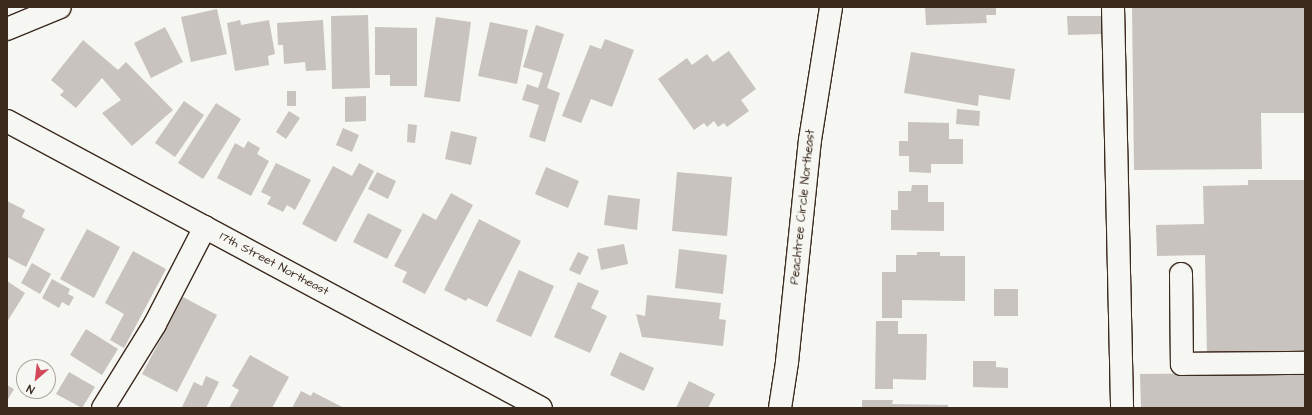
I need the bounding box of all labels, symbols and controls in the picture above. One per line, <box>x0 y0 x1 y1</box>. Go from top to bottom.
street label: Peachtree Circle Northeast <box>788 129 818 285</box>
street label: 17th Street Northeast <box>217 229 331 299</box>
north arrow <box>16 359 56 399</box>
text: N <box>24 381 37 397</box>

